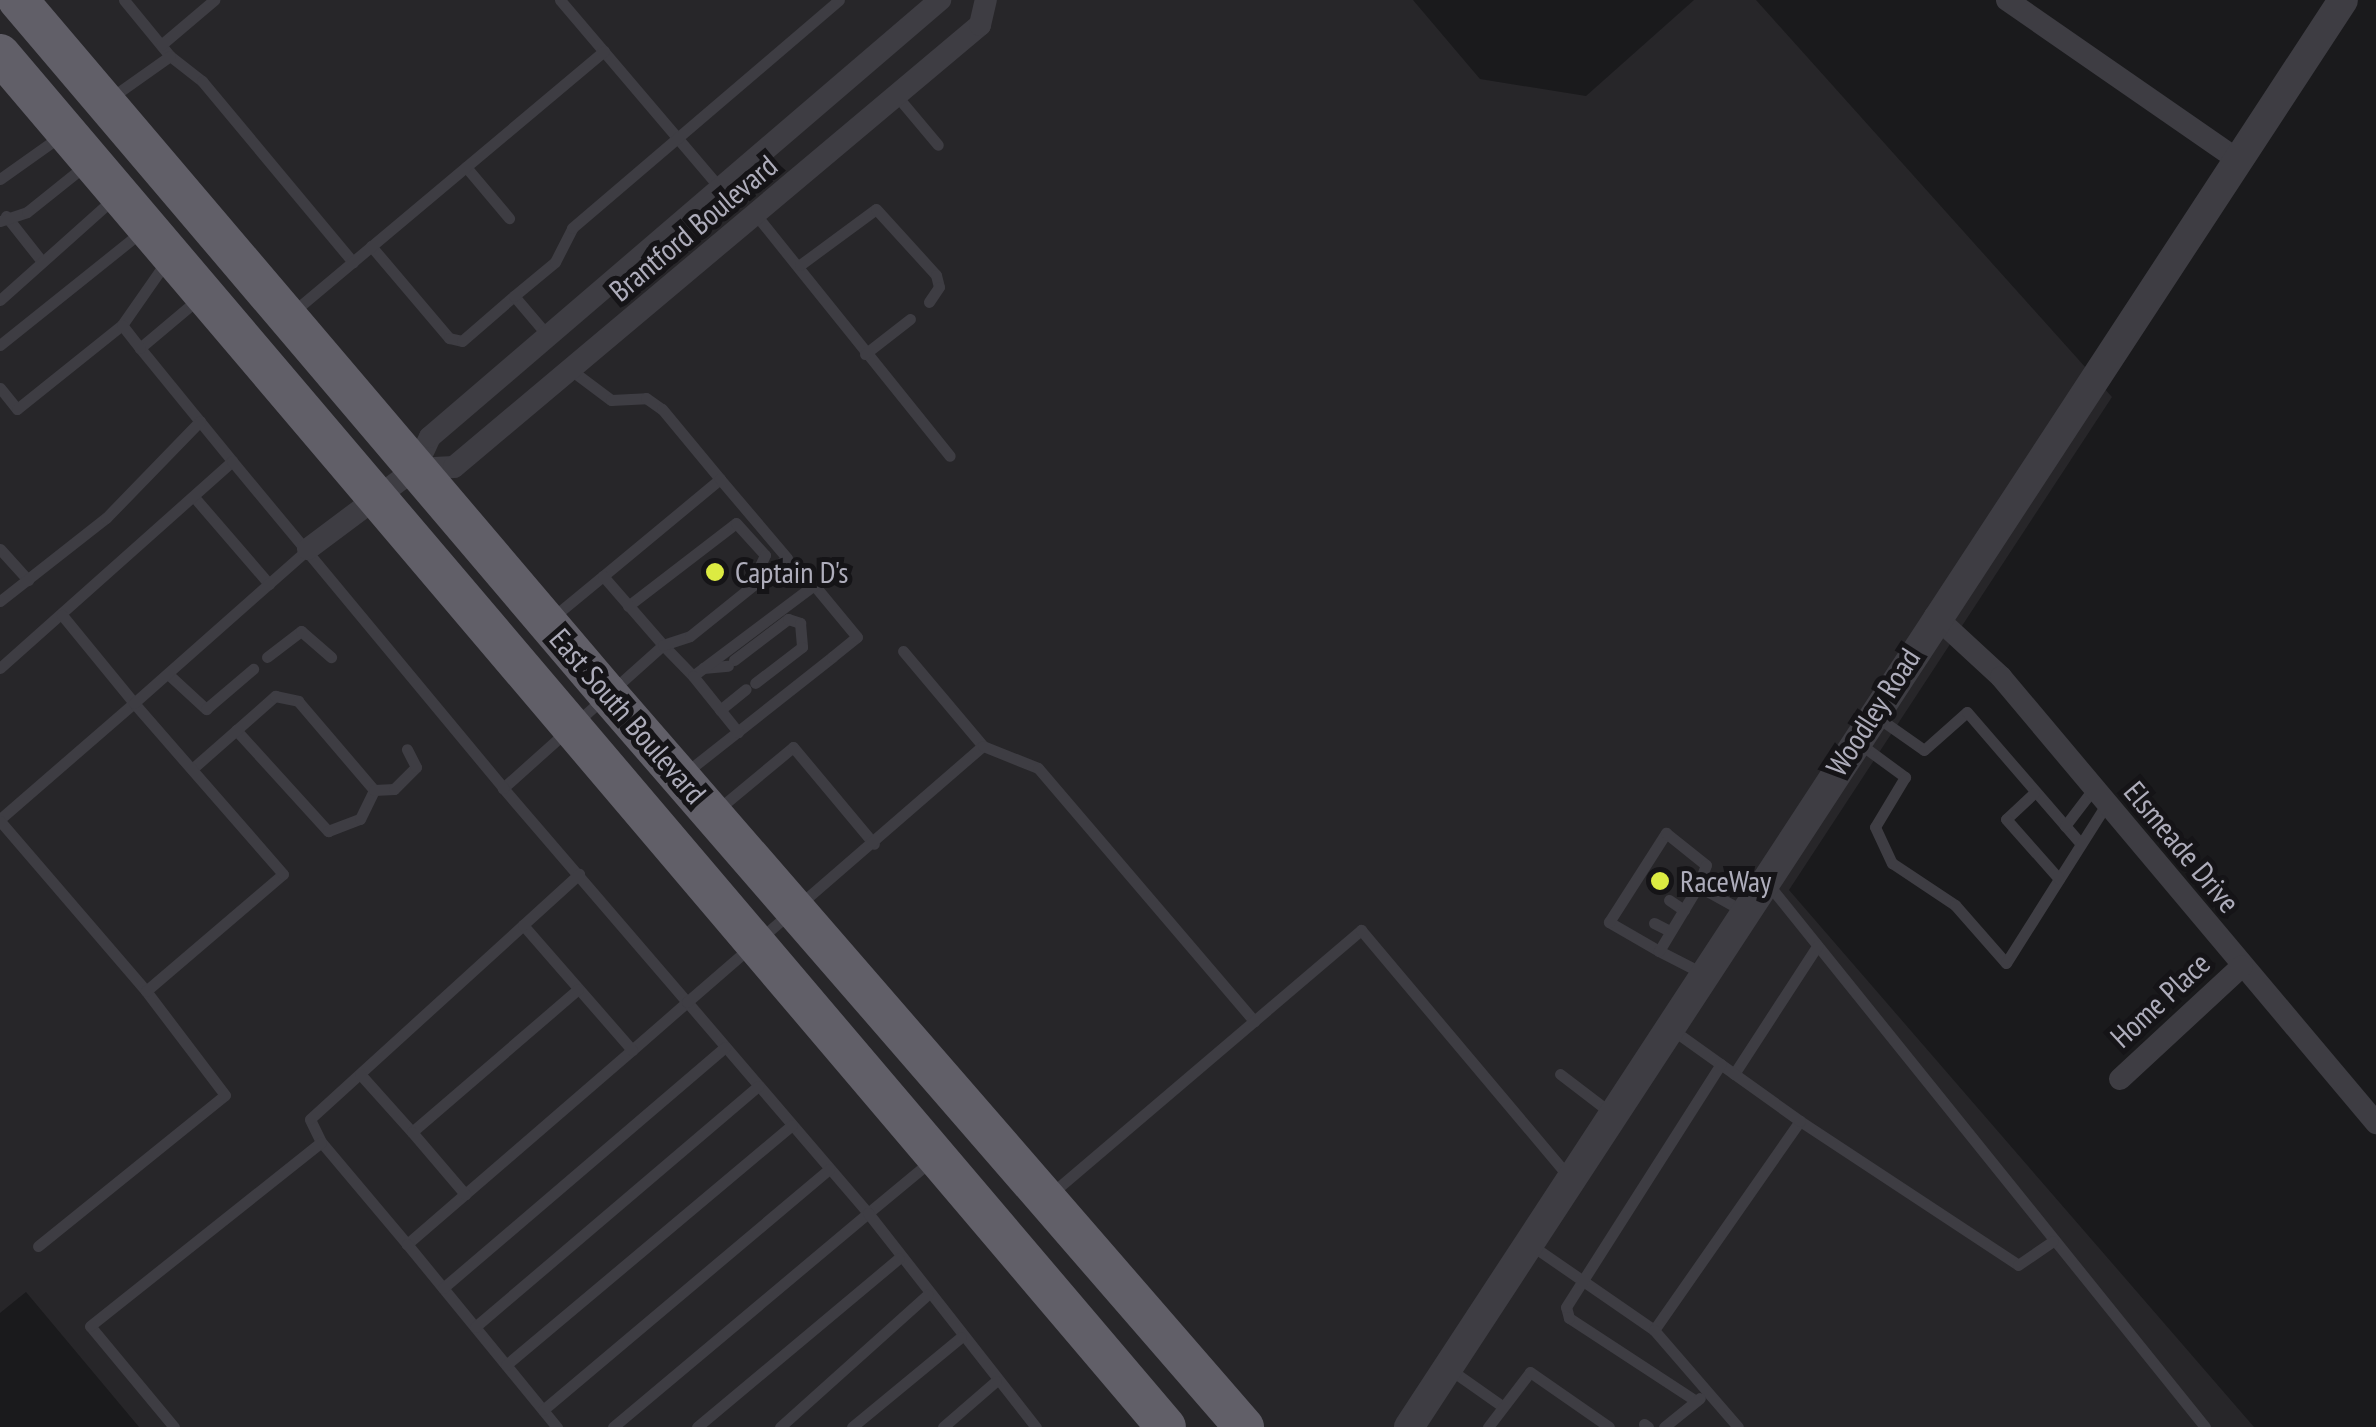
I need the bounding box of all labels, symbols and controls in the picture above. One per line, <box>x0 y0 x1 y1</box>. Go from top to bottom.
street label: Brantford Boulevard <box>602 147 784 309</box>
place label: Captain D's <box>735 554 848 590</box>
marker: Captain D's <box>704 561 726 583</box>
street label: East South Boulevard <box>542 621 714 811</box>
street label: Woodley Road <box>1818 641 1928 783</box>
street label: Elsmeade Drive <box>2117 774 2247 920</box>
place label: RaceWay <box>1680 863 1771 899</box>
marker: RaceWay <box>1649 870 1671 892</box>
street label: Home Place <box>2103 945 2217 1055</box>

